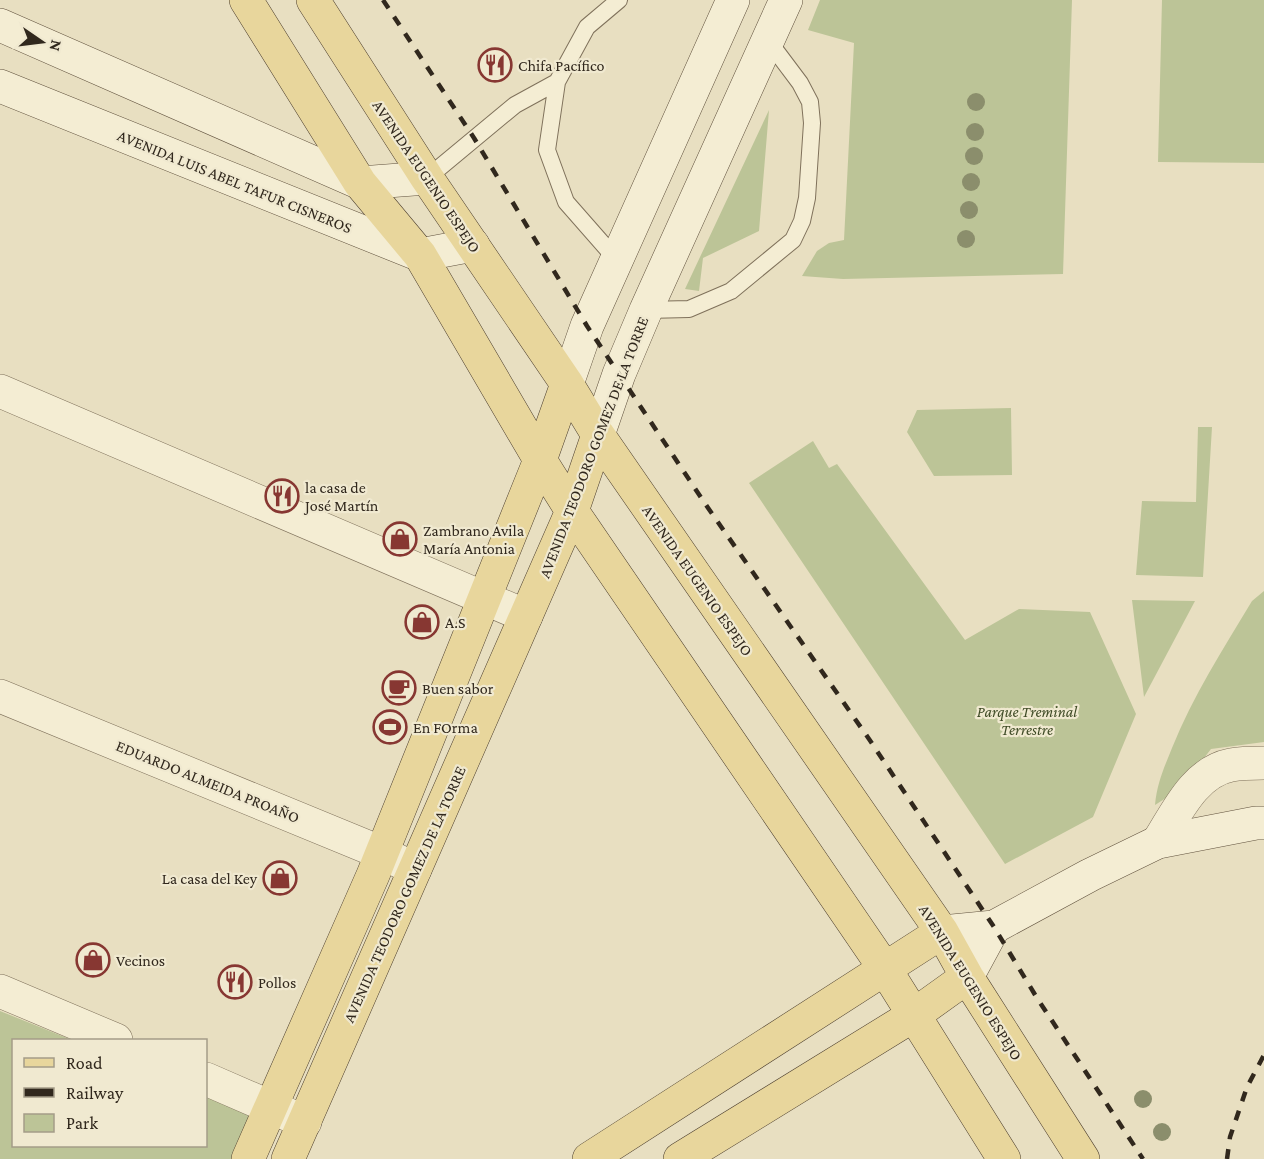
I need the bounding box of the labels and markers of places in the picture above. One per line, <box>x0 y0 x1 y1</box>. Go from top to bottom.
restaurant icon: Chifa Pacífico <box>477 47 513 83</box>
place label: Chifa Pacífico <box>518 57 605 74</box>
restaurant icon: la casa de José Martín <box>264 478 300 514</box>
place label: la casa de José Martín <box>303 479 379 515</box>
shop icon: Zambrano Avila María Antonia <box>382 521 418 557</box>
place label: Zambrano Avila María Antonia <box>423 522 525 557</box>
shop icon: A.S <box>404 604 440 640</box>
place label: A.S <box>445 614 465 631</box>
cafe icon: Buen sabor <box>381 670 417 706</box>
place label: Buen sabor <box>422 680 494 697</box>
sports icon: En FOrma <box>372 709 408 745</box>
place label: En FOrma <box>413 719 478 736</box>
shop icon: La casa del Key <box>262 860 298 896</box>
place label: La casa del Key <box>162 870 258 888</box>
shop icon: Vecinos <box>75 942 111 978</box>
place label: Vecinos <box>116 952 165 969</box>
restaurant icon: Pollos <box>217 964 253 1000</box>
place label: Pollos <box>258 974 296 991</box>

